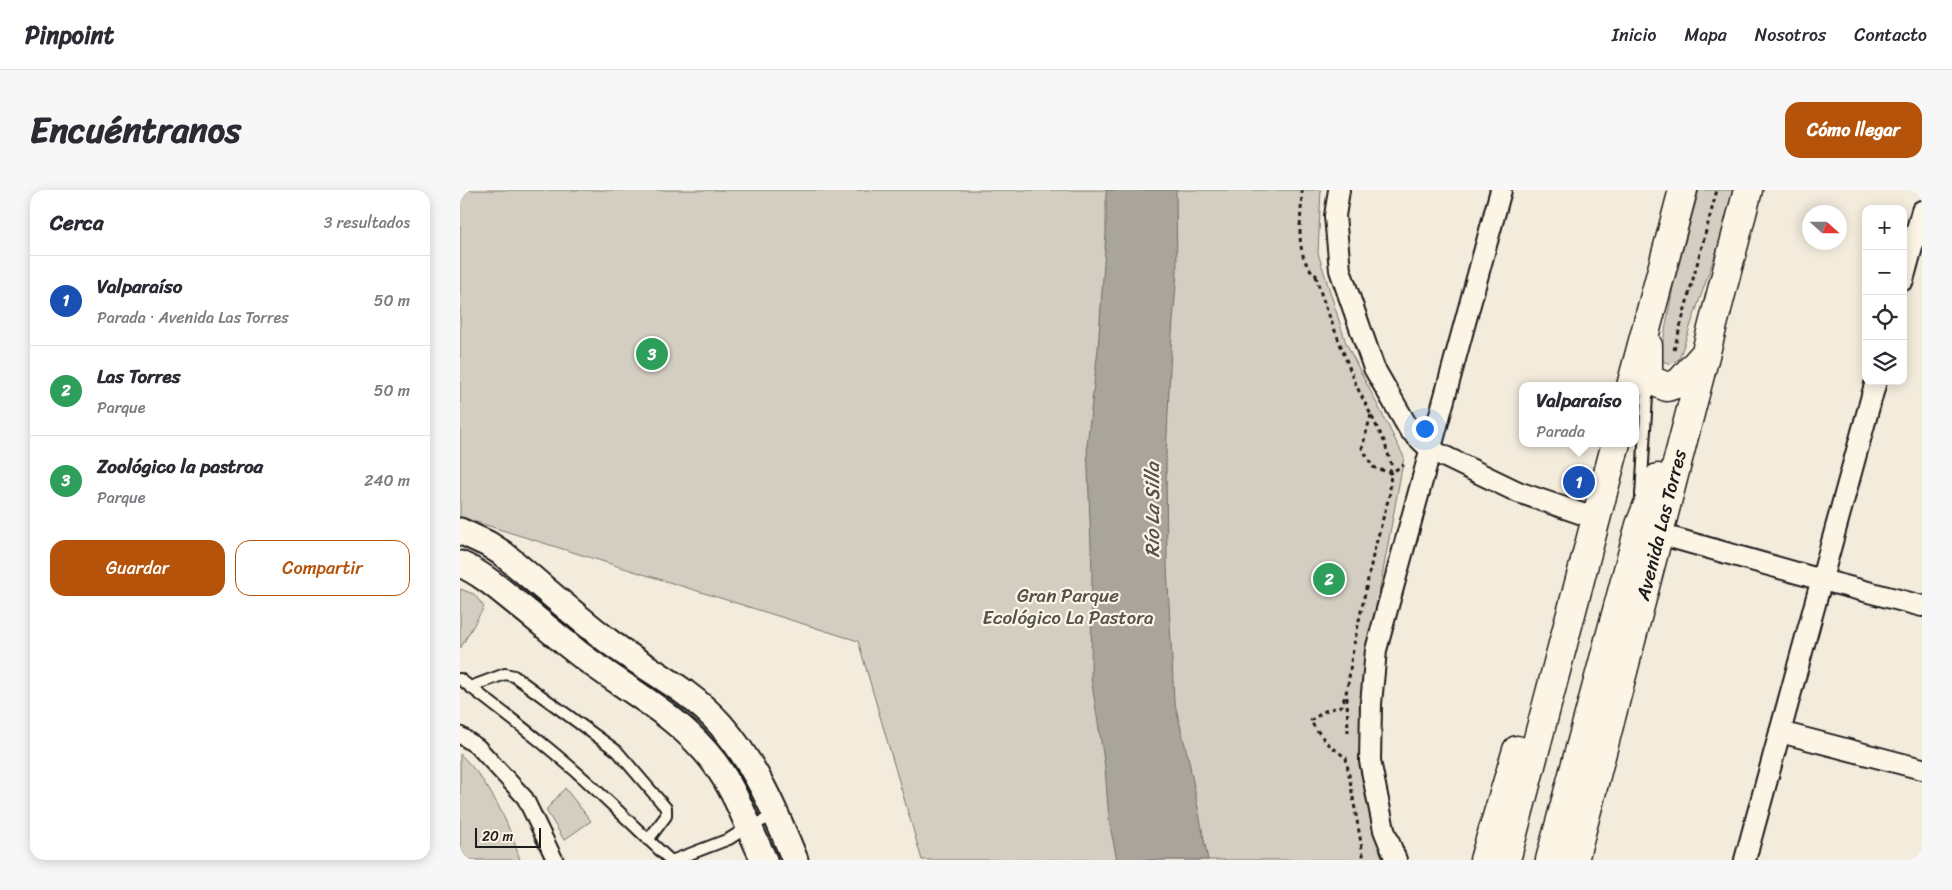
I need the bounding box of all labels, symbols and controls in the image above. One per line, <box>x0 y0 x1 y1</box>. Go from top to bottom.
text: Pinpoint <box>25 14 114 56</box>
text: Inicio <box>1612 19 1657 51</box>
text: Mapa <box>1685 19 1727 51</box>
text: Nosotros <box>1755 19 1826 51</box>
text: Contacto <box>1854 19 1927 51</box>
text: Encuéntranos <box>30 99 241 161</box>
button: Cómo llegar <box>1785 102 1922 158</box>
text: Cerca <box>50 204 104 242</box>
north arrow <box>1802 205 1847 250</box>
map controls <box>1862 205 1907 385</box>
button: + <box>1862 205 1907 250</box>
text: 3 resultados <box>324 208 410 237</box>
button: − <box>1862 250 1907 295</box>
text: Valparaíso <box>97 270 182 303</box>
text: 1 <box>63 286 69 315</box>
text: 50 m <box>374 286 410 315</box>
button: locate <box>1862 295 1907 340</box>
text: Parada · Avenida Las Torres <box>97 303 289 332</box>
pin: 3 <box>636 335 668 373</box>
button: layers <box>1862 340 1907 385</box>
text: Las Torres <box>97 360 181 393</box>
text: 2 <box>61 376 71 405</box>
text: 50 m <box>374 376 410 405</box>
popup <box>1519 382 1639 447</box>
text: Valparaíso <box>1536 384 1622 417</box>
text: Parque <box>97 393 145 422</box>
your location <box>1412 416 1438 442</box>
text: Parada <box>1536 417 1585 446</box>
street label: Avenida Las Torres <box>1626 446 1696 605</box>
text: Zoológico la pastroa <box>97 450 263 483</box>
water label: Río La Silla <box>1135 460 1170 558</box>
pin: 1 <box>1563 463 1595 501</box>
text: 3 <box>62 466 70 495</box>
text: 240 m <box>364 466 410 495</box>
text: Parque <box>97 483 145 512</box>
button: Guardar <box>50 540 225 596</box>
button: Compartir <box>235 540 410 596</box>
pin: 2 <box>1313 560 1345 598</box>
park label: Gran Parque Ecológico La Pastora <box>982 579 1154 634</box>
text: 20 m <box>482 824 513 849</box>
scale bar <box>475 825 541 848</box>

